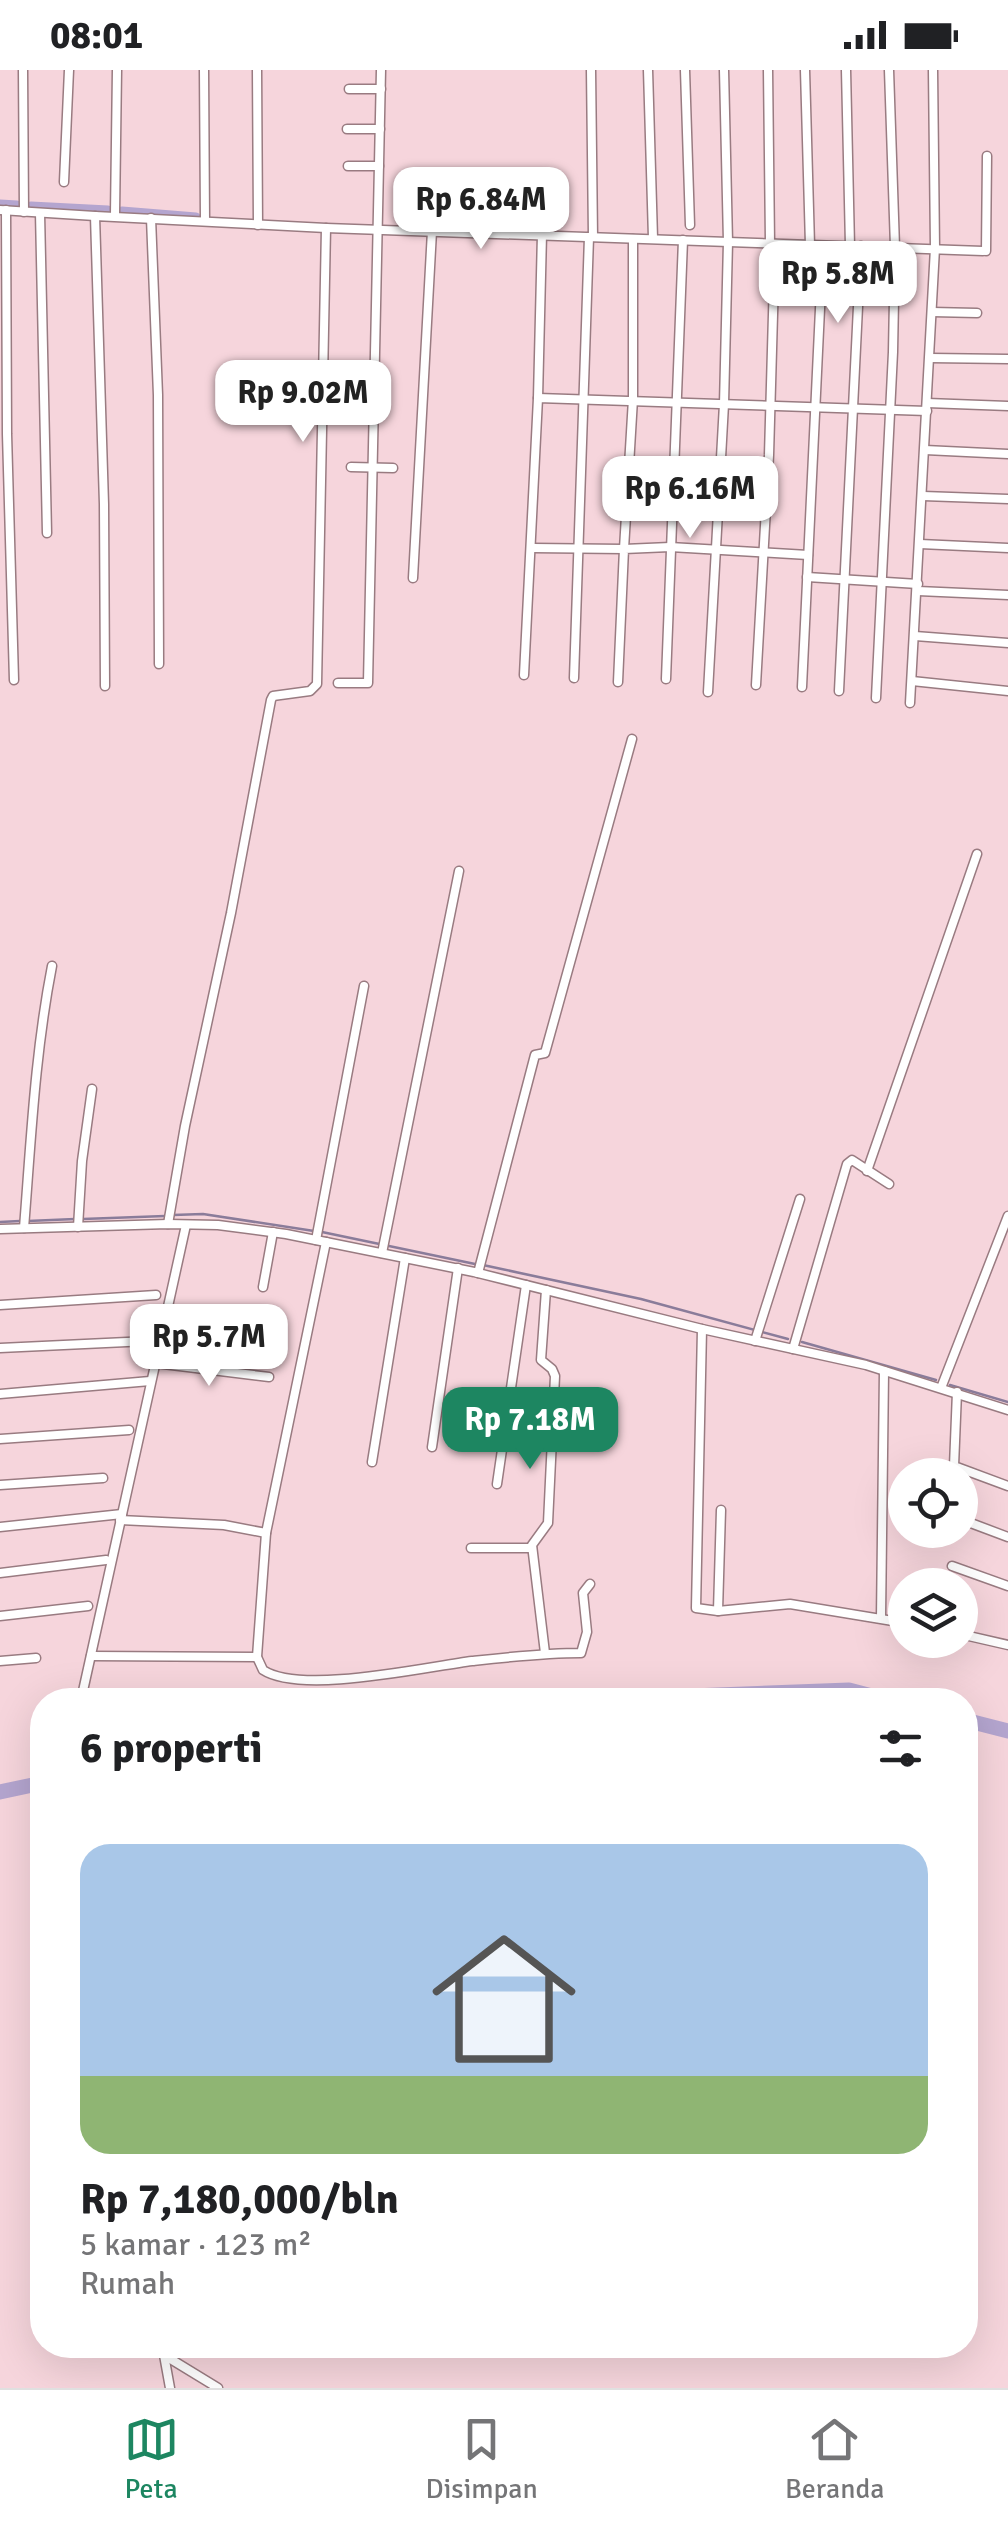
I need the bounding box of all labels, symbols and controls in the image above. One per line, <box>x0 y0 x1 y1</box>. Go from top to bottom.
text: 08:01 <box>50 12 143 59</box>
pin: Rp 6.84M <box>378 167 584 252</box>
text: Rp 6.84M <box>415 180 547 219</box>
pin: Rp 5.8M <box>746 241 930 326</box>
text: Rp 5.8M <box>781 254 895 293</box>
pin: Rp 9.02M <box>200 360 406 445</box>
text: Rp 9.02M <box>237 373 369 412</box>
pin: Rp 6.16M <box>587 456 793 541</box>
text: Rp 6.16M <box>624 469 756 508</box>
pin: Rp 5.7M <box>117 1304 301 1389</box>
text: Rp 5.7M <box>152 1317 266 1356</box>
pin: Rp 7.18M <box>427 1387 633 1472</box>
text: Rp 7.18M <box>464 1400 596 1439</box>
map controls <box>888 1458 978 1658</box>
button: locate <box>888 1458 978 1548</box>
button: layers <box>888 1568 978 1658</box>
icon: filters <box>873 1721 928 1776</box>
text: 6 properti <box>80 1723 263 1774</box>
icon: home <box>414 1909 594 2089</box>
text: Rp 7,180,000/bln <box>80 2174 399 2225</box>
text: 5 kamar · 123 m² <box>80 2225 312 2264</box>
text: Rumah <box>80 2264 175 2303</box>
tab: Peta <box>124 2412 179 2506</box>
tab: Disimpan <box>426 2412 538 2506</box>
tab: Beranda <box>785 2412 884 2506</box>

